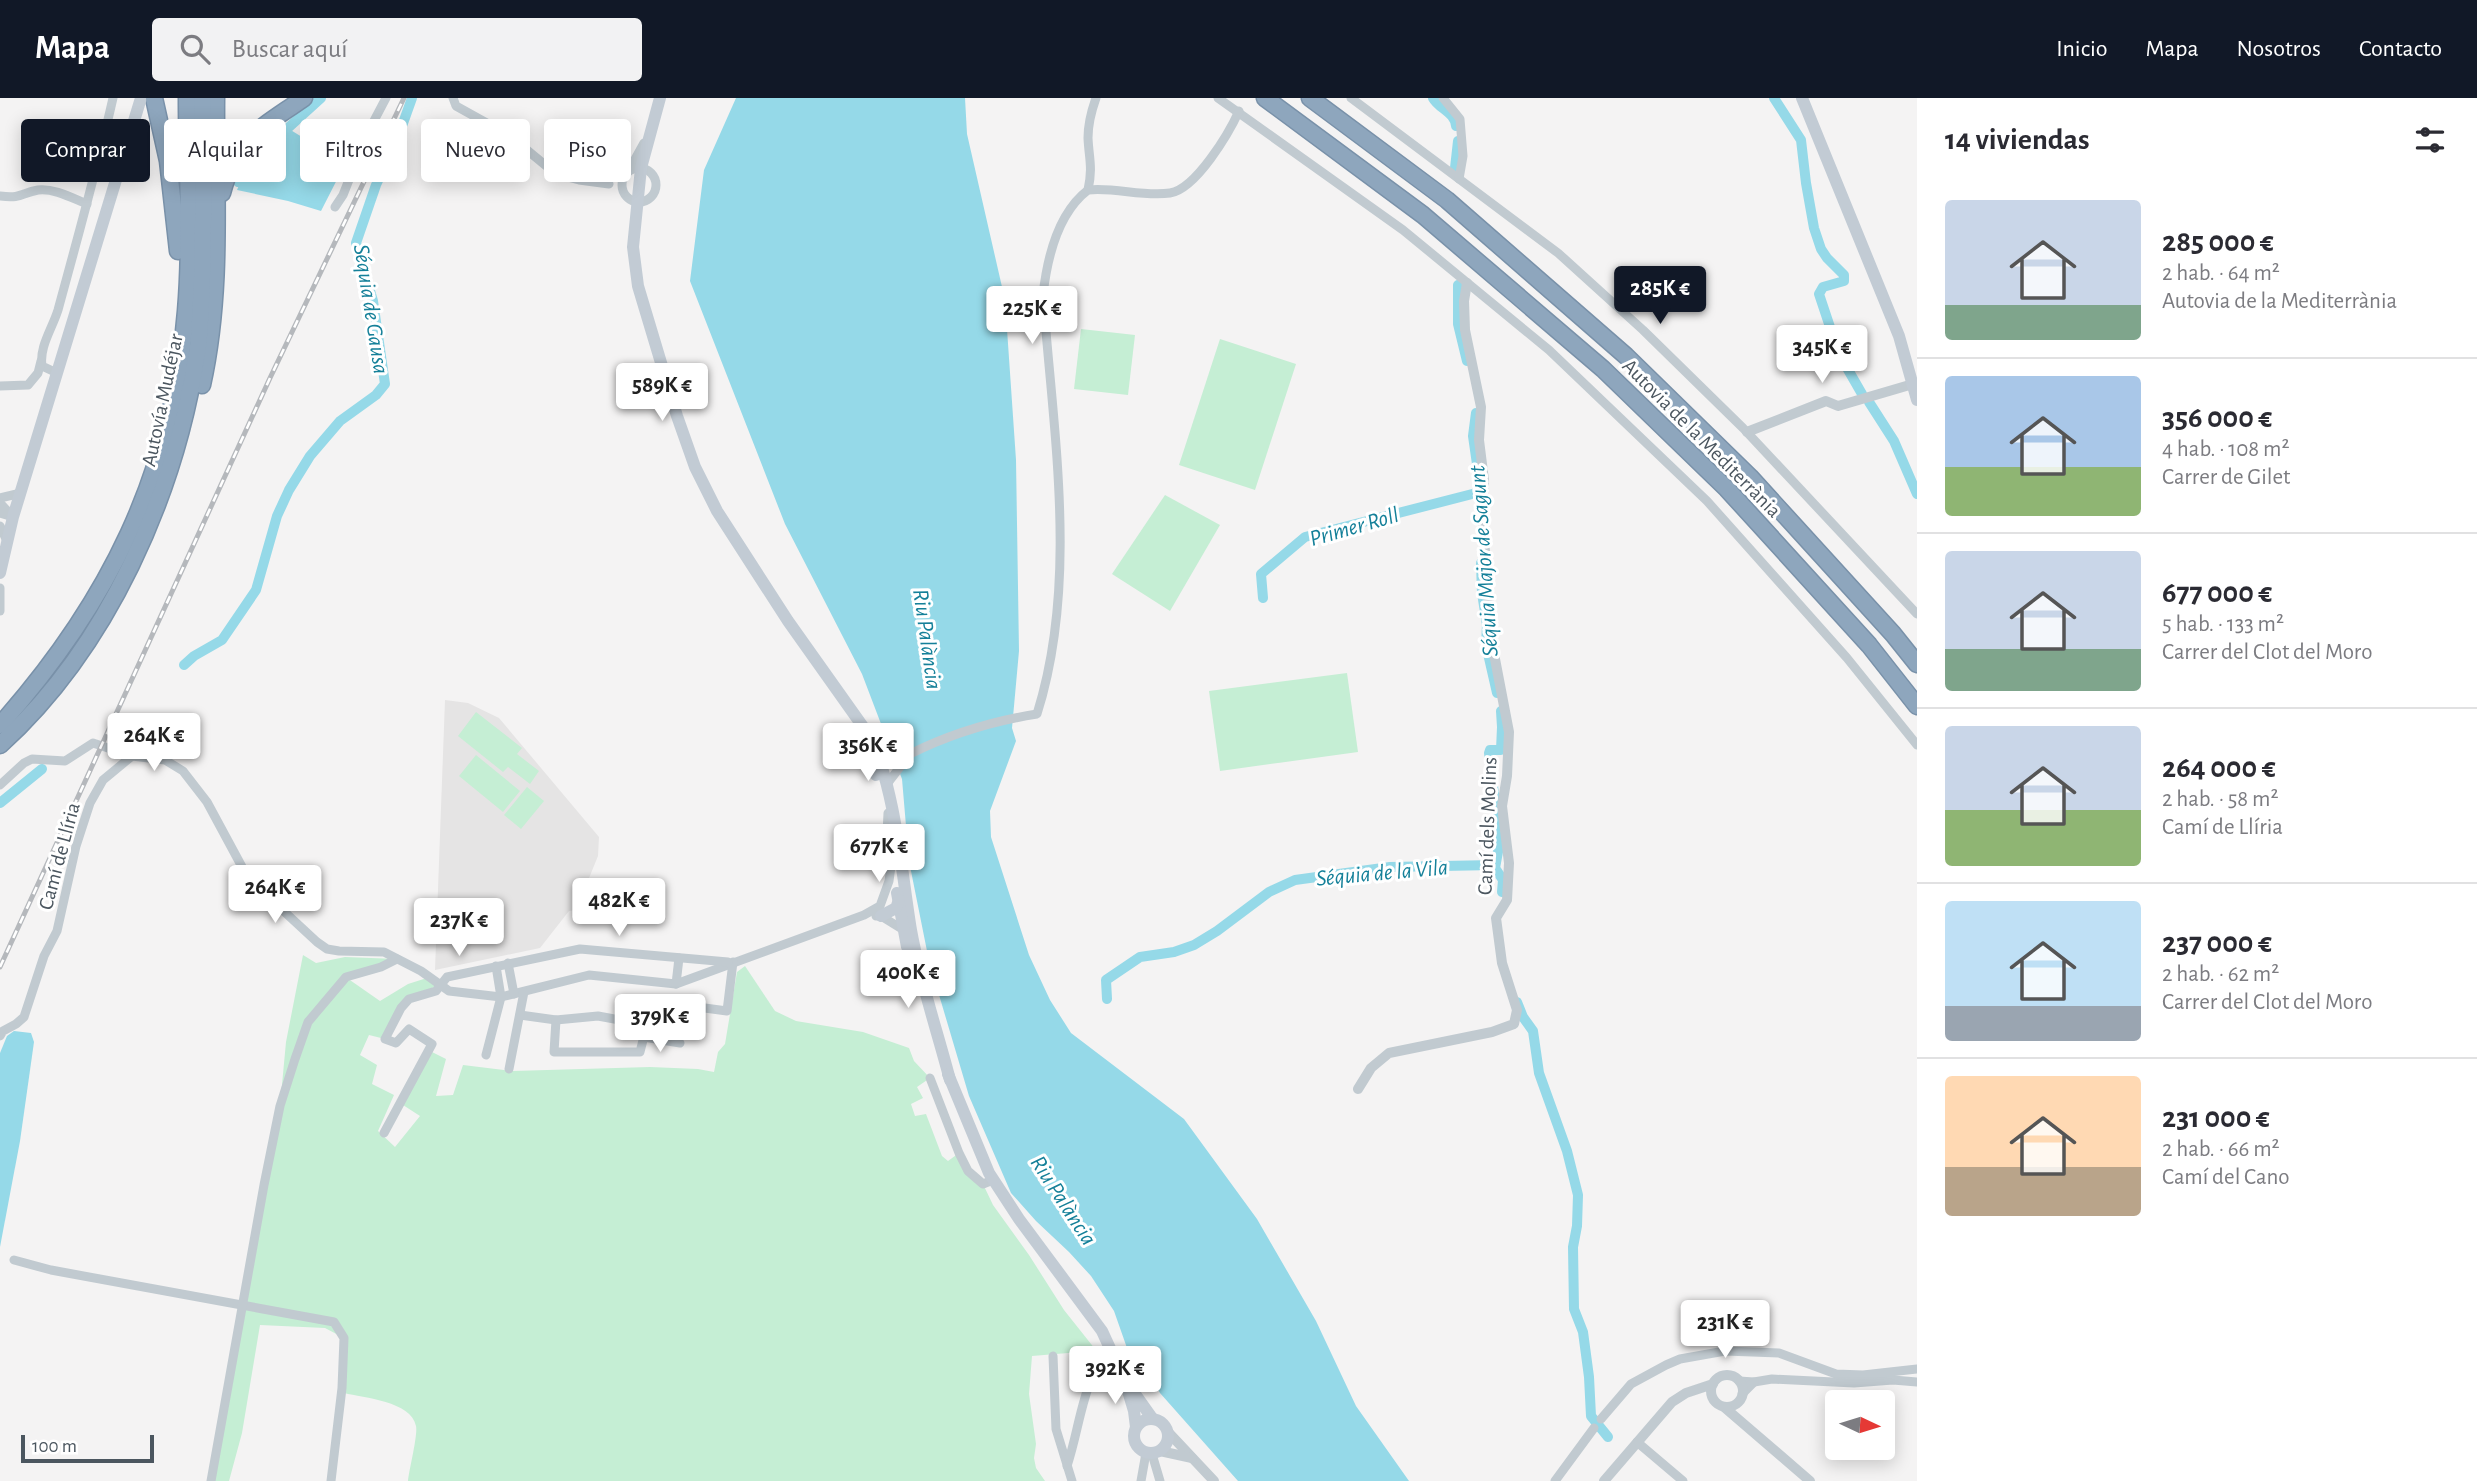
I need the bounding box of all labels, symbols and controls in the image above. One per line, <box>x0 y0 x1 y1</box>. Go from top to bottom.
search box <box>152 18 642 81</box>
icon: search <box>176 30 214 68</box>
text: Mapa <box>35 32 110 65</box>
text: Buscar aquí <box>232 36 348 62</box>
text: Inicio <box>2056 37 2107 61</box>
text: Mapa <box>2145 37 2199 61</box>
text: Nosotros <box>2237 37 2321 61</box>
text: Contacto <box>2359 37 2442 61</box>
chip: Comprar <box>21 119 150 182</box>
chip: Alquilar <box>164 119 286 182</box>
chip: Filtros <box>300 119 407 182</box>
chip: Nuevo <box>421 119 530 182</box>
chip: Piso <box>544 119 631 182</box>
icon: filters <box>2411 121 2449 159</box>
text: 14 viviendas <box>1945 125 2090 155</box>
text: 285 000 € <box>2162 227 2274 257</box>
icon: home <box>2001 228 2085 312</box>
water label: Séquia de Gausa <box>349 243 392 376</box>
text: 2 hab. · 64 m² <box>2162 262 2280 285</box>
pin: 285K € <box>1603 266 1717 326</box>
text: 285K € <box>1630 277 1690 300</box>
pin: 225K € <box>975 286 1089 346</box>
text: Autovia de la Mediterrània <box>2162 290 2397 313</box>
text: 225K € <box>1002 297 1062 320</box>
pin: 345K € <box>1765 326 1879 385</box>
street label: Autovía Mudéjar <box>138 332 187 468</box>
text: 345K € <box>1792 336 1852 359</box>
street label: Autovia de la Mediterrània <box>1618 355 1785 522</box>
pin: 589K € <box>605 364 719 423</box>
text: 589K € <box>632 374 692 397</box>
text: 356 000 € <box>2162 403 2272 433</box>
icon: home <box>2001 404 2085 488</box>
text: 4 hab. · 108 m² <box>2162 438 2290 461</box>
water label: Séquia Major de Sagunt <box>1466 464 1503 658</box>
text: Carrer de Gilet <box>2162 466 2290 489</box>
water label: Primer Roll <box>1307 504 1402 551</box>
text: 677 000 € <box>2162 578 2272 608</box>
icon: home <box>2001 579 2085 663</box>
water label: Riu Palància <box>908 587 945 691</box>
text: 5 hab. · 133 m² <box>2162 613 2284 636</box>
text: Carrer del Clot del Moro <box>2162 641 2373 664</box>
pin: 264K € <box>97 714 211 773</box>
text: 264K € <box>123 724 185 747</box>
pin: 356K € <box>811 724 925 783</box>
text: 356K € <box>839 734 897 757</box>
text: 264 000 € <box>2162 753 2276 783</box>
icon: home <box>2001 754 2085 838</box>
street label: Camí dels Molins <box>1475 757 1500 895</box>
text: 2 hab. · 58 m² <box>2162 788 2278 811</box>
street label: Camí de Llíria <box>35 800 84 912</box>
text: Camí de Llíria <box>2162 816 2283 839</box>
pin: 677K € <box>822 824 936 884</box>
text: 677K € <box>850 835 908 858</box>
water label: Séquia de la Vila <box>1315 856 1449 891</box>
pin: 264K € <box>218 866 332 925</box>
text: 264K € <box>244 876 306 899</box>
pin: 482K € <box>562 878 676 938</box>
text: 482K € <box>588 889 650 912</box>
pin: 237K € <box>402 898 516 958</box>
text: 237K € <box>430 909 488 932</box>
text: 237 000 € <box>2162 928 2272 958</box>
icon: home <box>2001 929 2085 1013</box>
pin: 400K € <box>851 950 965 1010</box>
text: 400K € <box>876 961 940 984</box>
text: 2 hab. · 62 m² <box>2162 963 2279 986</box>
text: Carrer del Clot del Moro <box>2162 991 2373 1014</box>
pin: 379K € <box>603 995 717 1054</box>
text: 379K € <box>631 1005 689 1028</box>
text: 231 000 € <box>2162 1103 2270 1133</box>
icon: home <box>2001 1104 2085 1188</box>
text: 2 hab. · 66 m² <box>2162 1138 2280 1161</box>
water label: Riu Palància <box>1025 1152 1100 1250</box>
text: Camí del Cano <box>2162 1166 2290 1189</box>
pin: 231K € <box>1668 1300 1782 1360</box>
text: 231K € <box>1697 1311 1753 1334</box>
pin: 392K € <box>1058 1346 1172 1406</box>
text: 392K € <box>1085 1357 1145 1380</box>
north arrow <box>1825 1390 1895 1460</box>
map controls <box>1825 1390 1895 1460</box>
scale bar <box>21 1432 154 1464</box>
text: 100 m <box>32 1437 77 1456</box>

